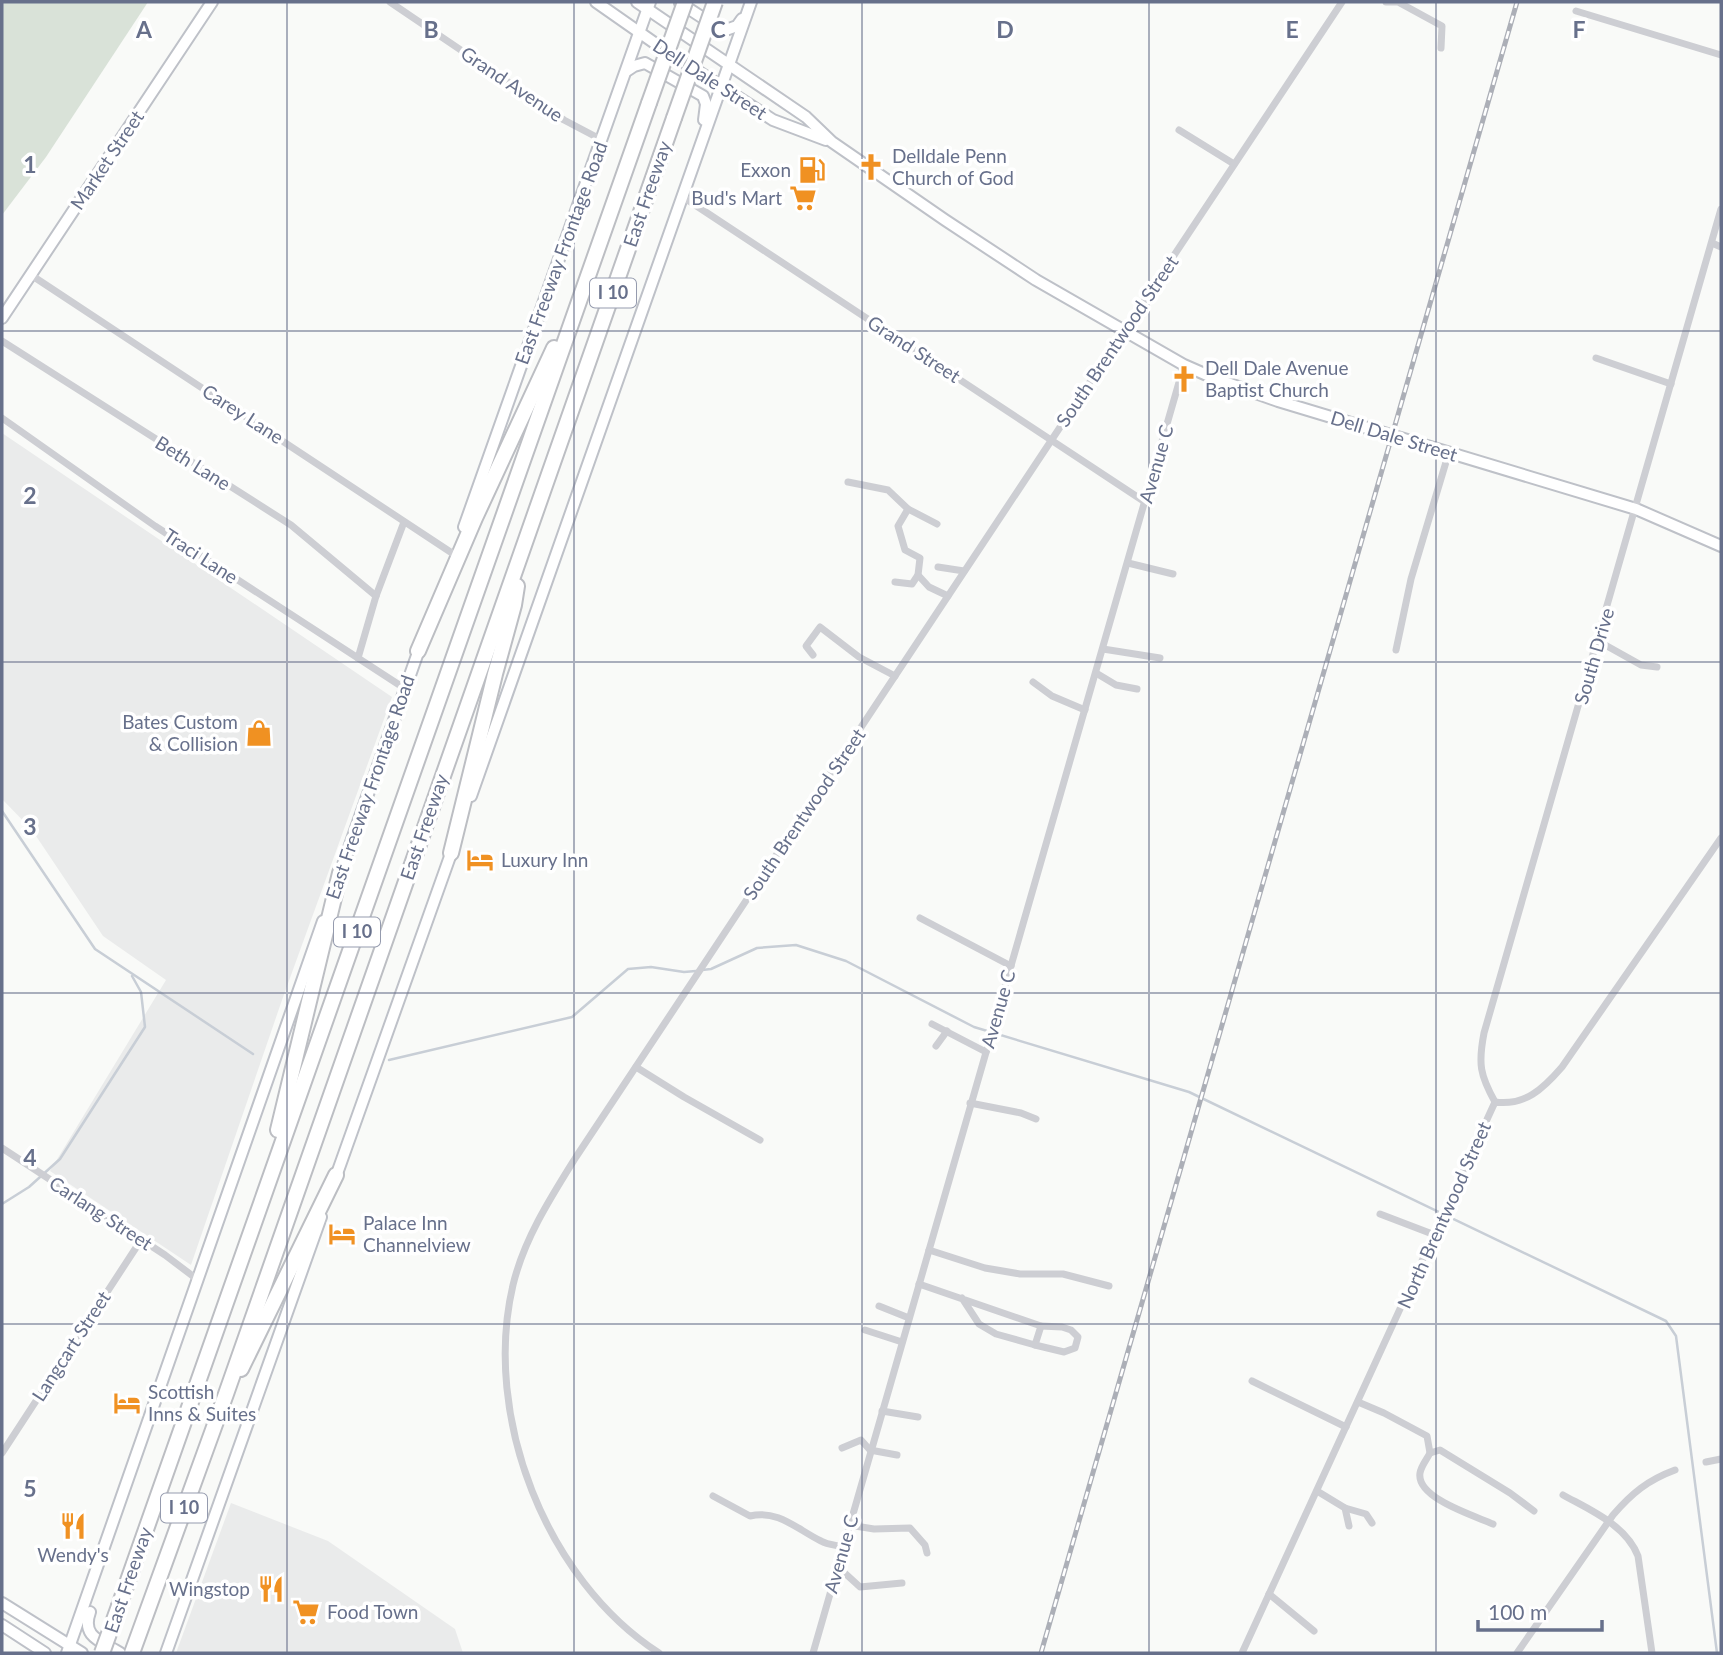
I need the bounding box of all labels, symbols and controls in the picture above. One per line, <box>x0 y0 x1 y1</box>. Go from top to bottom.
text: A <box>135 15 153 43</box>
text: B <box>423 15 439 43</box>
text: C <box>710 15 726 43</box>
text: D <box>996 15 1014 43</box>
text: E <box>1285 15 1299 43</box>
text: F <box>1572 15 1586 43</box>
street label: Dell Dale Street <box>649 33 772 124</box>
street label: Grand Avenue <box>457 41 568 126</box>
street label: Market Street <box>65 106 148 214</box>
street label: East Freeway Frontage Road <box>509 138 612 367</box>
street label: East Freeway <box>618 138 675 250</box>
place label: Delldale Penn Church of God <box>892 144 1014 189</box>
text: 1 <box>23 150 37 178</box>
church icon: Delldale Penn Church of God <box>856 152 886 182</box>
fuel station icon: Exxon <box>797 155 827 185</box>
place label: Exxon <box>740 158 791 181</box>
supermarket icon: Bud's Mart <box>788 183 818 213</box>
place label: Bud's Mart <box>691 186 782 209</box>
street label: South Brentwood Street <box>1051 251 1183 431</box>
road number: I 10 <box>590 278 636 307</box>
street label: Grand Street <box>864 310 965 387</box>
place label: Dell Dale Avenue Baptist Church <box>1205 356 1348 401</box>
church icon: Dell Dale Avenue Baptist Church <box>1169 364 1199 394</box>
street label: Carey Lane <box>198 379 288 448</box>
street label: Dell Dale Street <box>1328 405 1460 466</box>
street label: Avenue C <box>1133 422 1178 506</box>
street label: Beth Lane <box>151 431 235 495</box>
text: 2 <box>23 481 37 509</box>
street label: Traci Lane <box>160 523 243 588</box>
street label: South Drive <box>1569 605 1618 707</box>
street label: East Freeway Frontage Road <box>320 672 419 902</box>
place label: Bates Custom & Collision <box>122 710 238 755</box>
shop icon: Bates Custom & Collision <box>244 718 274 748</box>
street label: South Brentwood Street <box>738 724 870 904</box>
street label: East Freeway <box>395 771 452 883</box>
text: 3 <box>23 812 37 840</box>
hotel icon: Luxury Inn <box>465 845 495 875</box>
place label: Luxury Inn <box>501 848 588 871</box>
road number: I 10 <box>334 917 380 946</box>
street label: Avenue C <box>975 967 1020 1051</box>
street label: North Brentwood Street <box>1392 1118 1495 1312</box>
text: 4 <box>23 1143 37 1171</box>
street label: Carlang Street <box>45 1171 157 1255</box>
place label: Palace Inn Channelview <box>363 1211 471 1256</box>
hotel icon: Palace Inn Channelview <box>327 1219 357 1249</box>
street label: Langcart Street <box>26 1286 115 1405</box>
place label: Scottish Inns & Suites <box>148 1380 256 1425</box>
hotel icon: Scottish Inns & Suites <box>112 1388 142 1418</box>
text: 5 <box>23 1474 37 1502</box>
road number: I 10 <box>161 1493 207 1522</box>
restaurant icon: Wendy's <box>58 1511 88 1541</box>
street label: Avenue C <box>818 1512 863 1596</box>
street label: East Freeway <box>99 1524 156 1636</box>
place label: Wendy's <box>37 1543 109 1566</box>
restaurant icon: Wingstop <box>256 1574 286 1604</box>
place label: Wingstop <box>169 1577 250 1600</box>
scale bar <box>1478 1588 1602 1632</box>
supermarket icon: Food Town <box>291 1597 321 1627</box>
text: 100 m <box>1488 1599 1547 1624</box>
place label: Food Town <box>327 1600 418 1623</box>

